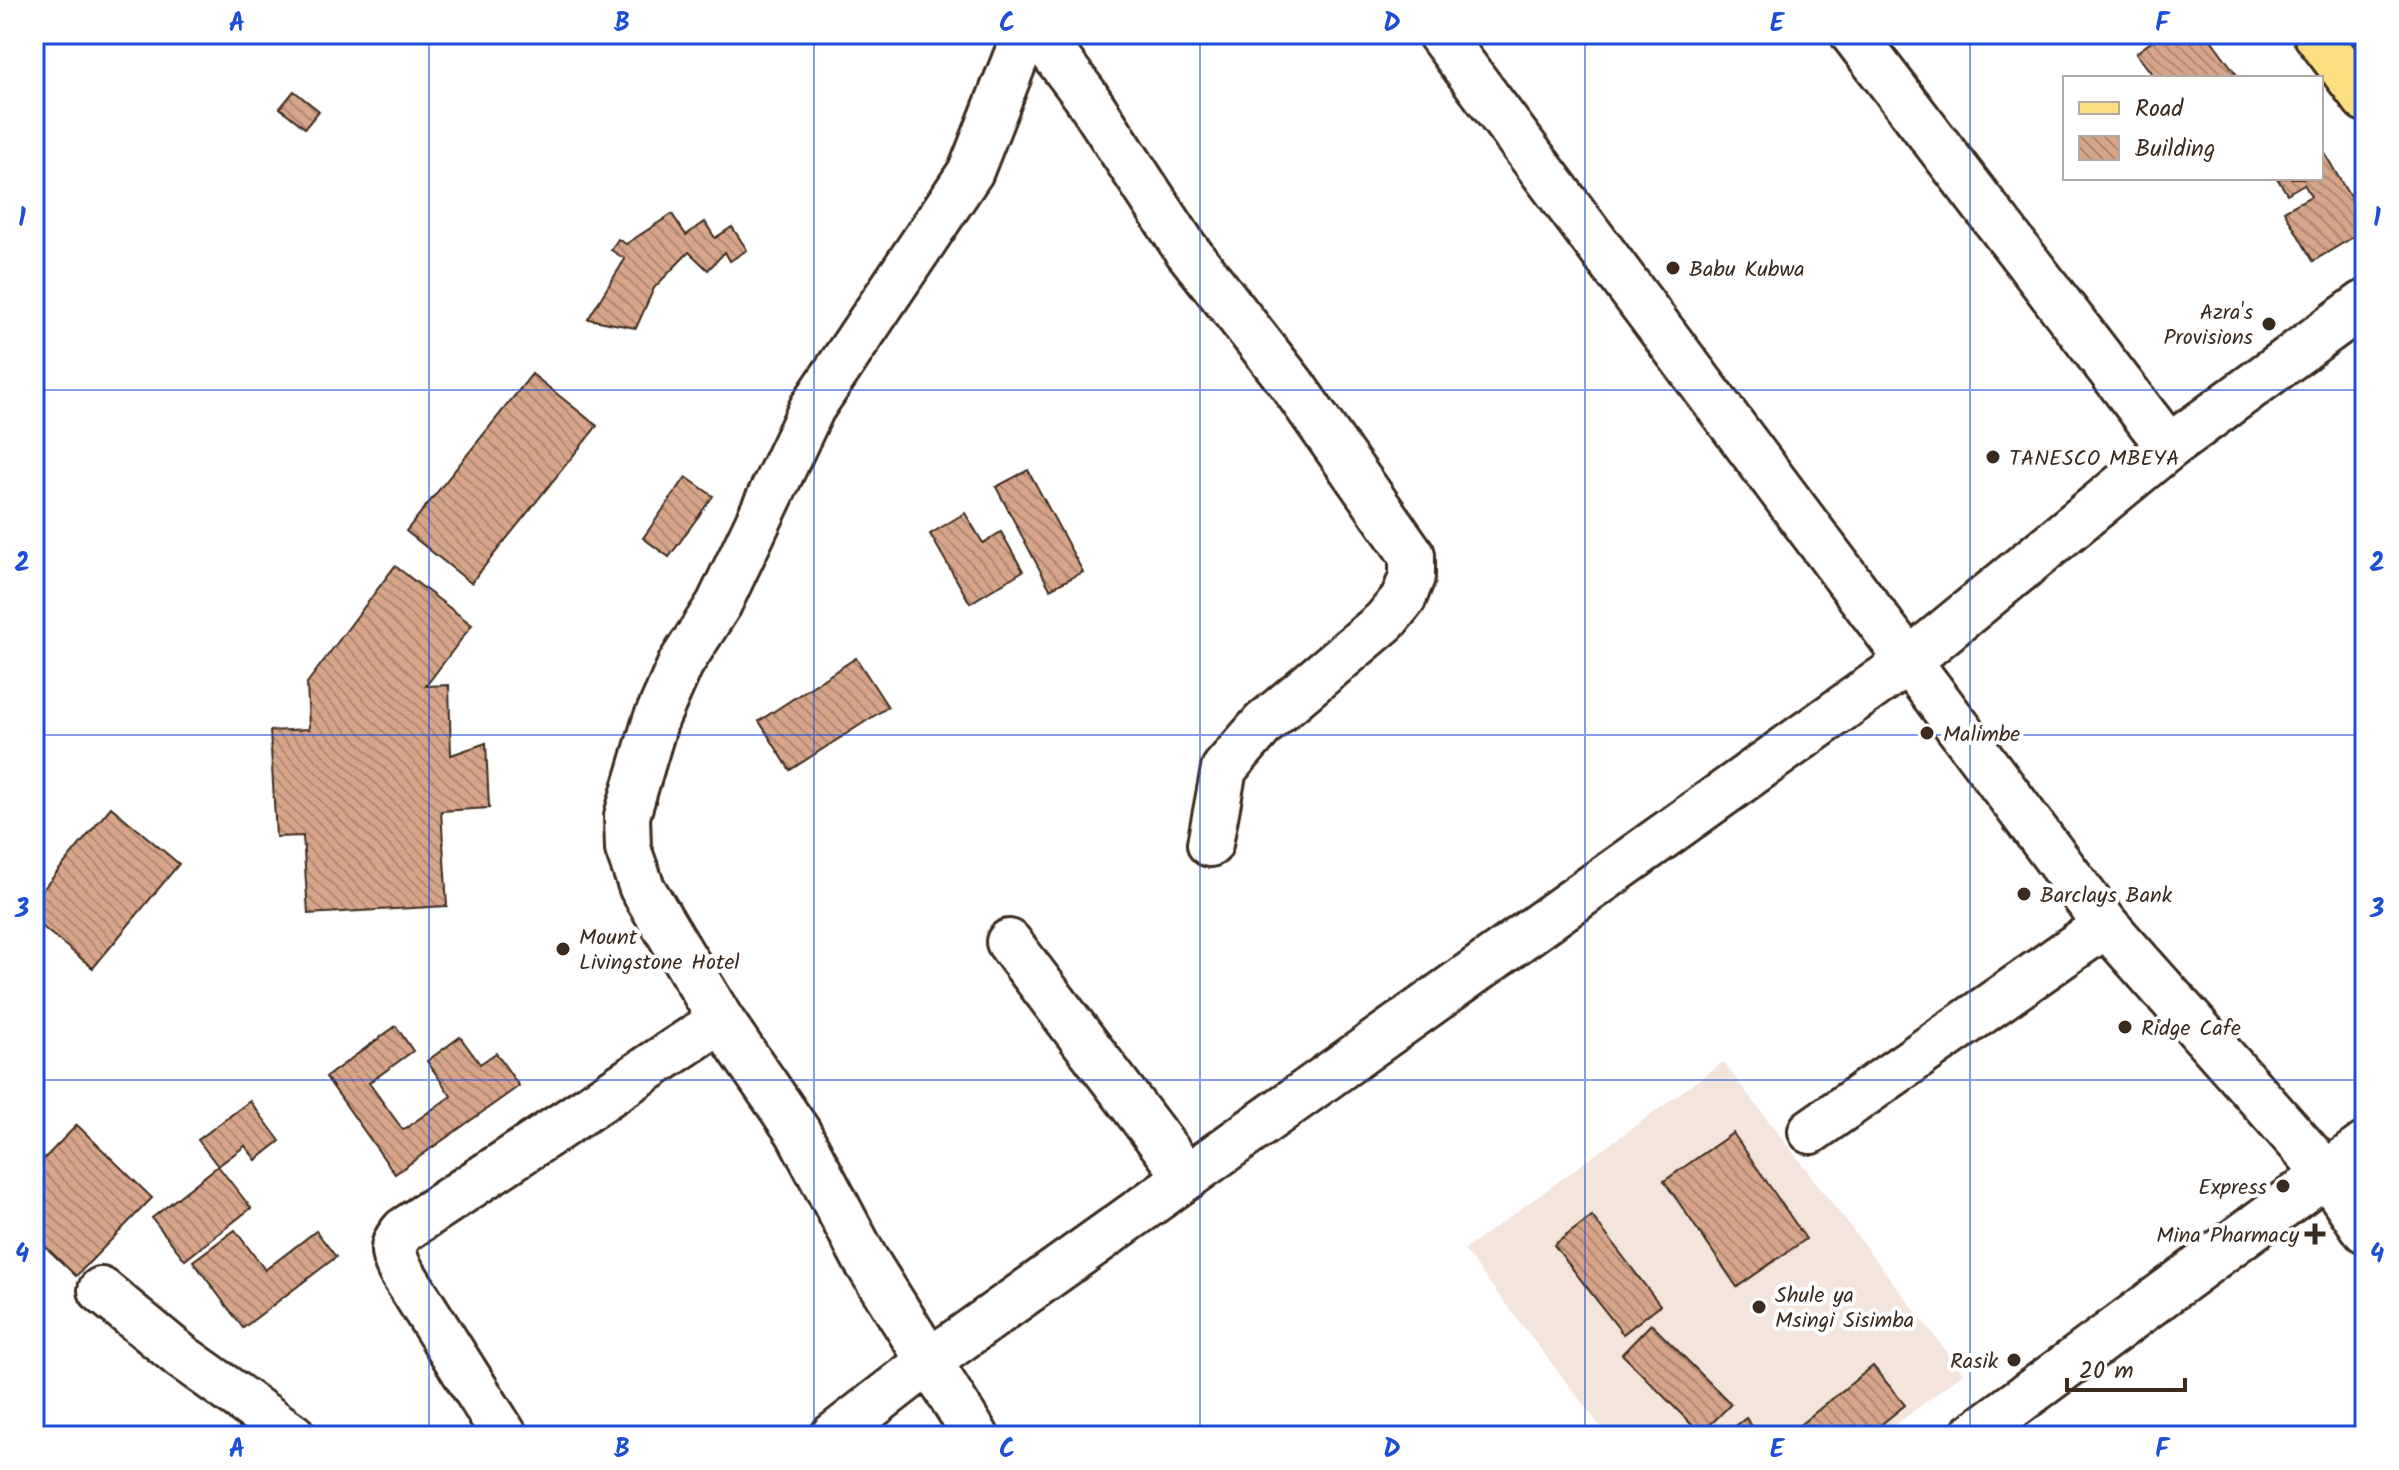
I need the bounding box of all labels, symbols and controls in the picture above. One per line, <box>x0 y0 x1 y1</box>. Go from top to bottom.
text: A <box>229 3 245 45</box>
text: B <box>614 3 630 45</box>
text: C <box>999 3 1015 45</box>
text: D <box>1383 3 1401 45</box>
text: E <box>1770 3 1786 45</box>
text: F <box>2155 3 2171 45</box>
legend <box>2063 76 2323 180</box>
text: Road <box>2135 90 2184 129</box>
text: Building <box>2135 130 2215 169</box>
text: 1 <box>18 198 26 240</box>
text: 1 <box>2373 198 2381 240</box>
place label: Babu Kubwa <box>1689 253 1805 288</box>
marker: Babu Kubwa <box>1664 259 1682 277</box>
place label: Azra's Provisions <box>2164 296 2254 356</box>
marker: Azra's Provisions <box>2260 315 2278 333</box>
place label: TANESCO MBEYA <box>2009 442 2179 477</box>
marker: TANESCO MBEYA <box>1984 448 2002 466</box>
text: 2 <box>14 543 30 585</box>
text: 2 <box>2369 543 2385 585</box>
place label: Malimbe <box>1943 718 2020 753</box>
marker: Malimbe <box>1918 724 1936 742</box>
place label: Barclays Bank <box>2040 879 2173 914</box>
marker: Barclays Bank <box>2015 885 2033 903</box>
text: 3 <box>14 889 29 931</box>
text: 3 <box>2369 889 2384 931</box>
place label: Mount Livingstone Hotel <box>579 921 740 981</box>
marker: Mount Livingstone Hotel <box>554 940 572 958</box>
place label: Ridge Cafe <box>2141 1012 2241 1047</box>
marker: Ridge Cafe <box>2116 1018 2134 1036</box>
place label: Express <box>2198 1171 2268 1206</box>
marker: Express <box>2274 1177 2292 1195</box>
place label: Mina Pharmacy <box>2156 1219 2300 1254</box>
marker: Mina Pharmacy <box>2306 1225 2324 1243</box>
text: 4 <box>15 1234 29 1276</box>
text: 4 <box>2370 1234 2384 1276</box>
place label: Shule ya Msingi Sisimba <box>1775 1279 1914 1339</box>
marker: Shule ya Msingi Sisimba <box>1750 1298 1768 1316</box>
scale bar <box>2067 1342 2185 1392</box>
place label: Rasik <box>1950 1345 1999 1380</box>
marker: Rasik <box>2005 1351 2023 1369</box>
text: 20 m <box>2079 1352 2134 1391</box>
text: A <box>229 1429 245 1470</box>
text: B <box>614 1429 630 1470</box>
text: C <box>999 1429 1015 1470</box>
text: D <box>1383 1429 1401 1470</box>
text: E <box>1770 1429 1786 1470</box>
text: F <box>2155 1429 2171 1470</box>

